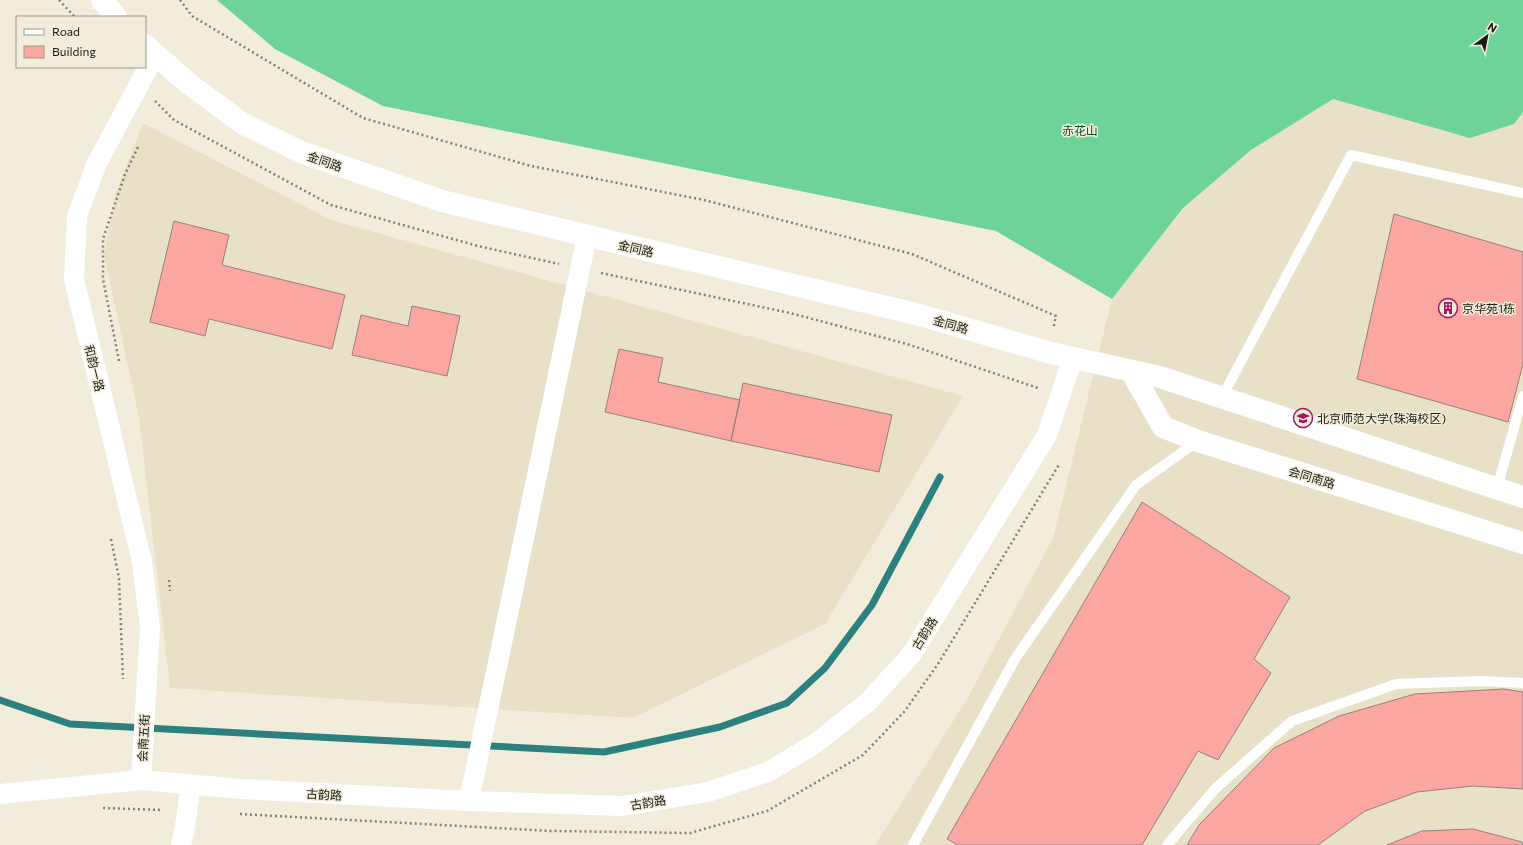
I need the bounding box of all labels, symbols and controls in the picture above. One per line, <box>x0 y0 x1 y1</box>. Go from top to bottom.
legend <box>16 16 146 68</box>
north arrow <box>1467 16 1507 56</box>
text: N <box>1486 19 1500 35</box>
text: Road <box>52 24 80 38</box>
text: Building <box>52 44 96 58</box>
park label: 赤花山 <box>1062 123 1098 137</box>
street label: 金同路 <box>306 149 344 173</box>
street label: 金同路 <box>617 237 655 259</box>
building icon: 京华苑1栋 <box>1437 297 1459 319</box>
place label: 京华苑1栋 <box>1462 301 1515 315</box>
street label: 金同路 <box>932 312 970 336</box>
street label: 和韵一路 <box>82 343 108 393</box>
school or university icon: 北京师范大学(珠海校区) <box>1292 407 1314 429</box>
place label: 北京师范大学(珠海校区) <box>1317 411 1446 425</box>
street label: 会同南路 <box>1287 463 1337 491</box>
street label: 古韵路 <box>909 614 939 652</box>
street label: 会南五街 <box>135 714 151 762</box>
street label: 古韵路 <box>306 786 342 802</box>
street label: 古韵路 <box>629 792 667 812</box>

